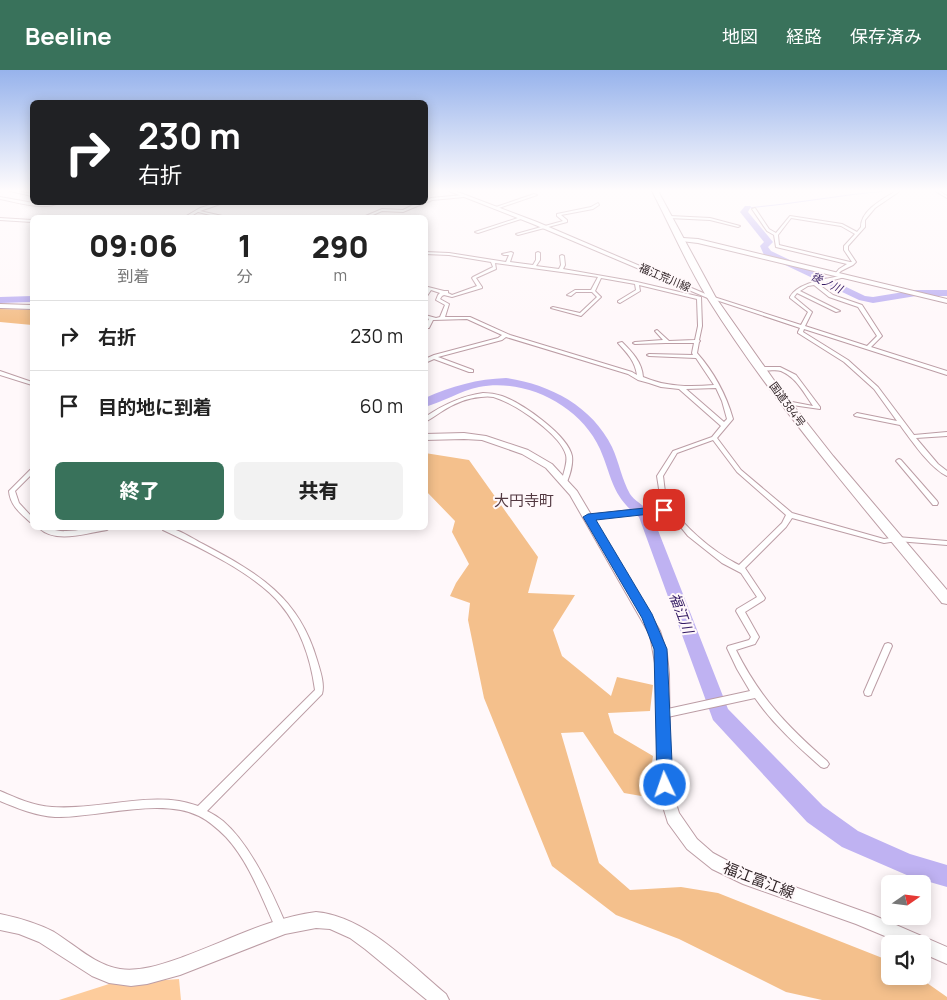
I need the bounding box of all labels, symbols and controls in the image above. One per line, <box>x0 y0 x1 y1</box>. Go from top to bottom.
text: Beeline <box>25 19 112 52</box>
text: 地図 <box>722 24 758 48</box>
text: 経路 <box>786 24 822 48</box>
text: 保存済み <box>850 24 922 48</box>
text: 230 m <box>138 112 241 160</box>
icon: right <box>55 120 120 185</box>
text: 右折 <box>138 160 182 190</box>
text: 09:06 <box>89 225 178 266</box>
text: 1 <box>238 225 252 266</box>
text: 290 <box>312 226 369 267</box>
street label: 福江荒川線 <box>637 259 693 295</box>
text: m <box>334 264 347 286</box>
text: 到着 <box>117 265 149 287</box>
text: 分 <box>237 265 253 287</box>
water label: 後ノ川 <box>809 268 846 296</box>
icon: right <box>55 322 83 350</box>
text: 230 m <box>350 323 403 349</box>
text: 右折 <box>98 324 136 350</box>
street label: 国道384号 <box>767 379 809 429</box>
icon: arrive <box>55 392 83 420</box>
text: 60 m <box>360 393 403 419</box>
text: 目的地に到着 <box>98 394 212 420</box>
button: 終了 <box>55 462 224 520</box>
button: 共有 <box>234 462 403 520</box>
pin <box>643 489 685 531</box>
district label: 大円寺町 <box>494 490 554 511</box>
icon: arrive <box>650 496 678 524</box>
water label: 福江川 <box>666 590 699 638</box>
position arrow <box>638 758 690 810</box>
street label: 福江富江線 <box>720 857 798 903</box>
north arrow <box>881 875 931 925</box>
map controls <box>881 875 931 985</box>
button: sound <box>881 935 931 985</box>

